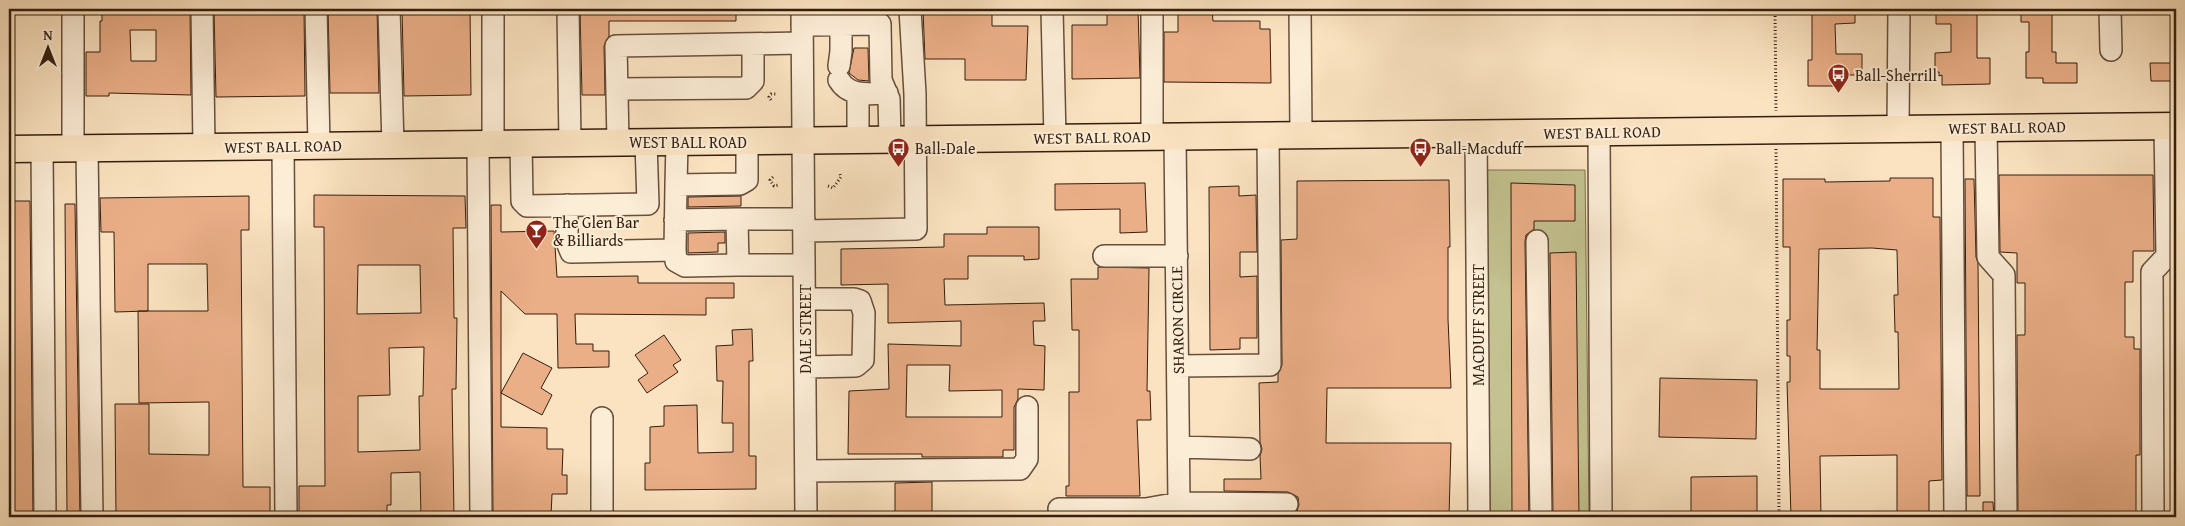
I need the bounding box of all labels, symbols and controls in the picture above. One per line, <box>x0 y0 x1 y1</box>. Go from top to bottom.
north arrow <box>22 22 72 72</box>
text: N <box>43 25 53 45</box>
bus stop icon: Ball-Sherrill <box>1827 63 1851 94</box>
place label: Ball-Sherrill <box>1855 63 1938 87</box>
street label: WEST BALL ROAD <box>1948 114 2066 140</box>
street label: WEST BALL ROAD <box>1543 119 1661 145</box>
street label: WEST BALL ROAD <box>1033 124 1151 150</box>
street label: WEST BALL ROAD <box>629 130 747 154</box>
street label: WEST BALL ROAD <box>224 133 342 159</box>
bus stop icon: Ball-Dale <box>887 136 911 167</box>
place label: Ball-Dale <box>915 136 975 160</box>
bus stop icon: Ball-Macduff <box>1408 136 1432 167</box>
place label: Ball-Macduff <box>1436 136 1524 160</box>
place label: The Glen Bar & Billiards <box>553 210 640 252</box>
bar icon: The Glen Bar & Billiards <box>525 219 549 250</box>
street label: MACDUFF STREET <box>1466 264 1490 386</box>
street label: SHARON CIRCLE <box>1164 266 1190 374</box>
street label: DALE STREET <box>793 284 817 374</box>

